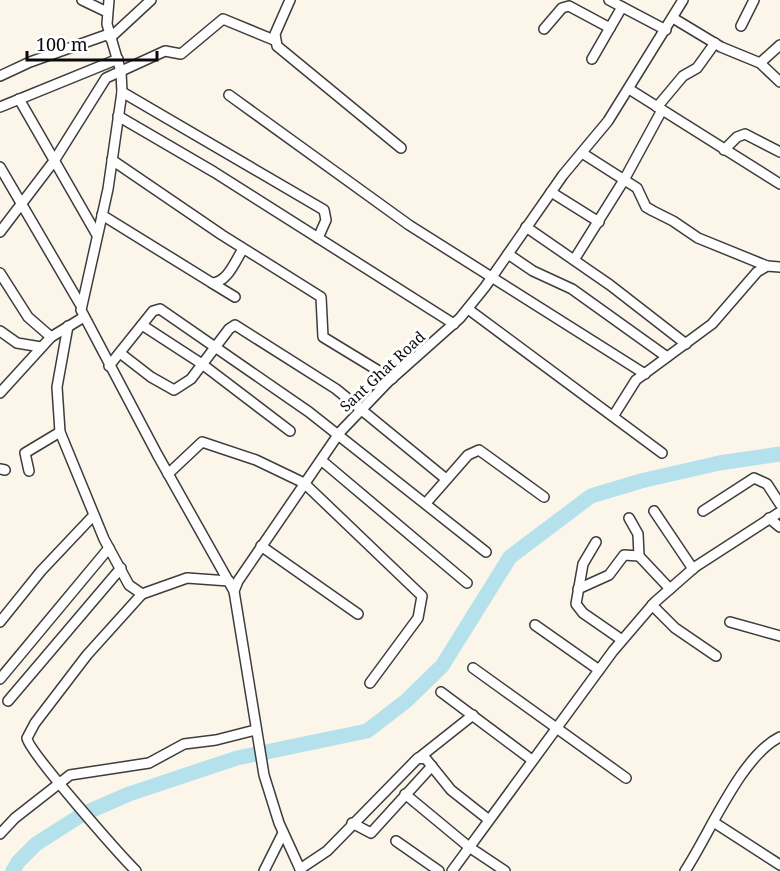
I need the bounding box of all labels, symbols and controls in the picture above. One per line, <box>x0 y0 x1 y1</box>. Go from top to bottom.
scale bar <box>27 24 158 62</box>
text: 100 m <box>36 32 88 56</box>
street label: Sant Ghat Road <box>335 326 429 416</box>

